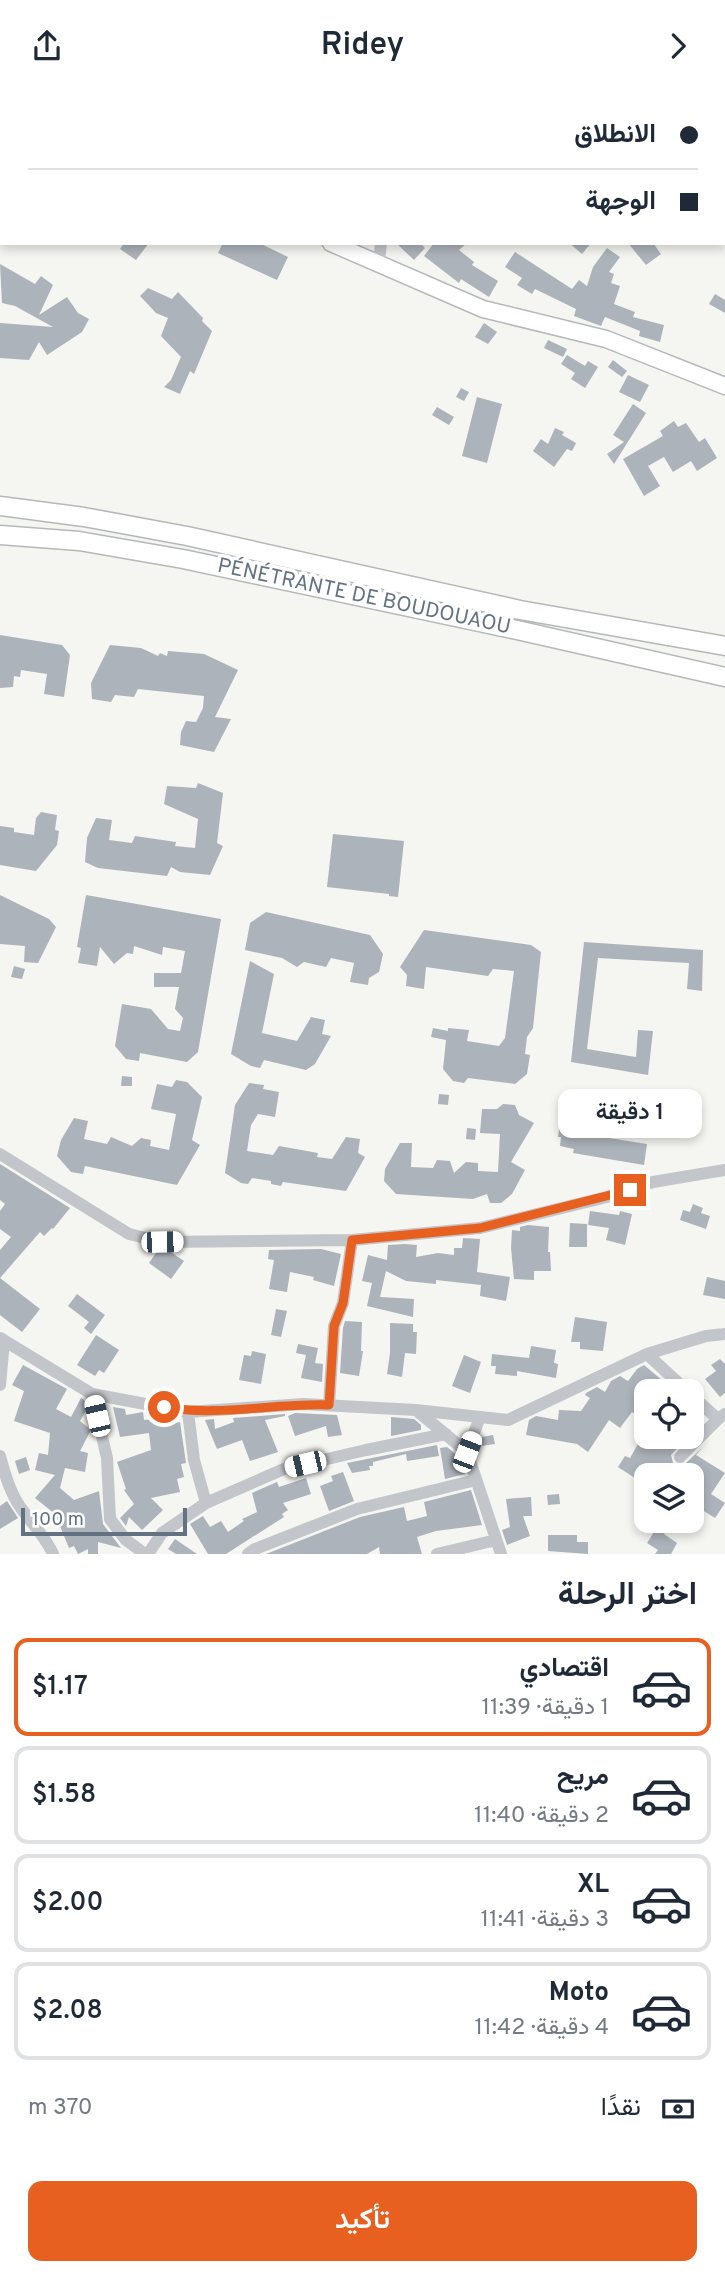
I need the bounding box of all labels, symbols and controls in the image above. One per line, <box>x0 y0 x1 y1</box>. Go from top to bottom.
text: Ridey <box>321 26 404 66</box>
icon: share <box>28 27 66 65</box>
icon: forward <box>659 27 697 65</box>
text: الانطلاق <box>574 119 656 152</box>
text: الوجهة <box>585 186 656 219</box>
street label: PÉNÉTRANTE DE BOUDOUAOU <box>215 552 513 641</box>
callout: 1 دقيقة <box>558 1089 702 1137</box>
text: 1 دقيقة <box>596 1099 664 1128</box>
route end <box>614 1174 646 1206</box>
car <box>141 1231 184 1253</box>
map controls <box>634 1379 704 1533</box>
button: locate <box>634 1379 704 1449</box>
route start <box>148 1391 180 1423</box>
car <box>83 1393 112 1439</box>
car <box>450 1429 485 1475</box>
car <box>283 1449 328 1479</box>
button: layers <box>634 1463 704 1533</box>
scale bar <box>21 1505 187 1537</box>
text: 100 m <box>32 1508 84 1532</box>
text: اختر الرحلة <box>558 1576 697 1616</box>
text: اقتصادي <box>520 1653 609 1686</box>
icon: car <box>630 1656 693 1719</box>
text: $1.17 <box>32 1671 88 1704</box>
text: 1 دقيقة · 11:39 <box>482 1694 609 1723</box>
text: مريح <box>557 1761 609 1794</box>
icon: car <box>630 1764 693 1827</box>
text: $1.58 <box>32 1779 96 1812</box>
text: 2 دقيقة · 11:40 <box>474 1802 609 1831</box>
text: XL <box>577 1869 609 1902</box>
icon: car <box>630 1872 693 1935</box>
text: $2.00 <box>32 1887 104 1920</box>
text: 3 دقيقة · 11:41 <box>480 1906 609 1935</box>
text: Moto <box>549 1977 609 2010</box>
icon: car <box>630 1980 693 2043</box>
text: $2.08 <box>32 1995 103 2028</box>
text: 4 دقيقة · 11:42 <box>475 2014 609 2043</box>
icon: cash <box>659 2090 697 2128</box>
text: نقدًا <box>601 2092 641 2125</box>
text: 370 m <box>28 2094 93 2123</box>
button: تأكيد <box>28 2181 697 2261</box>

